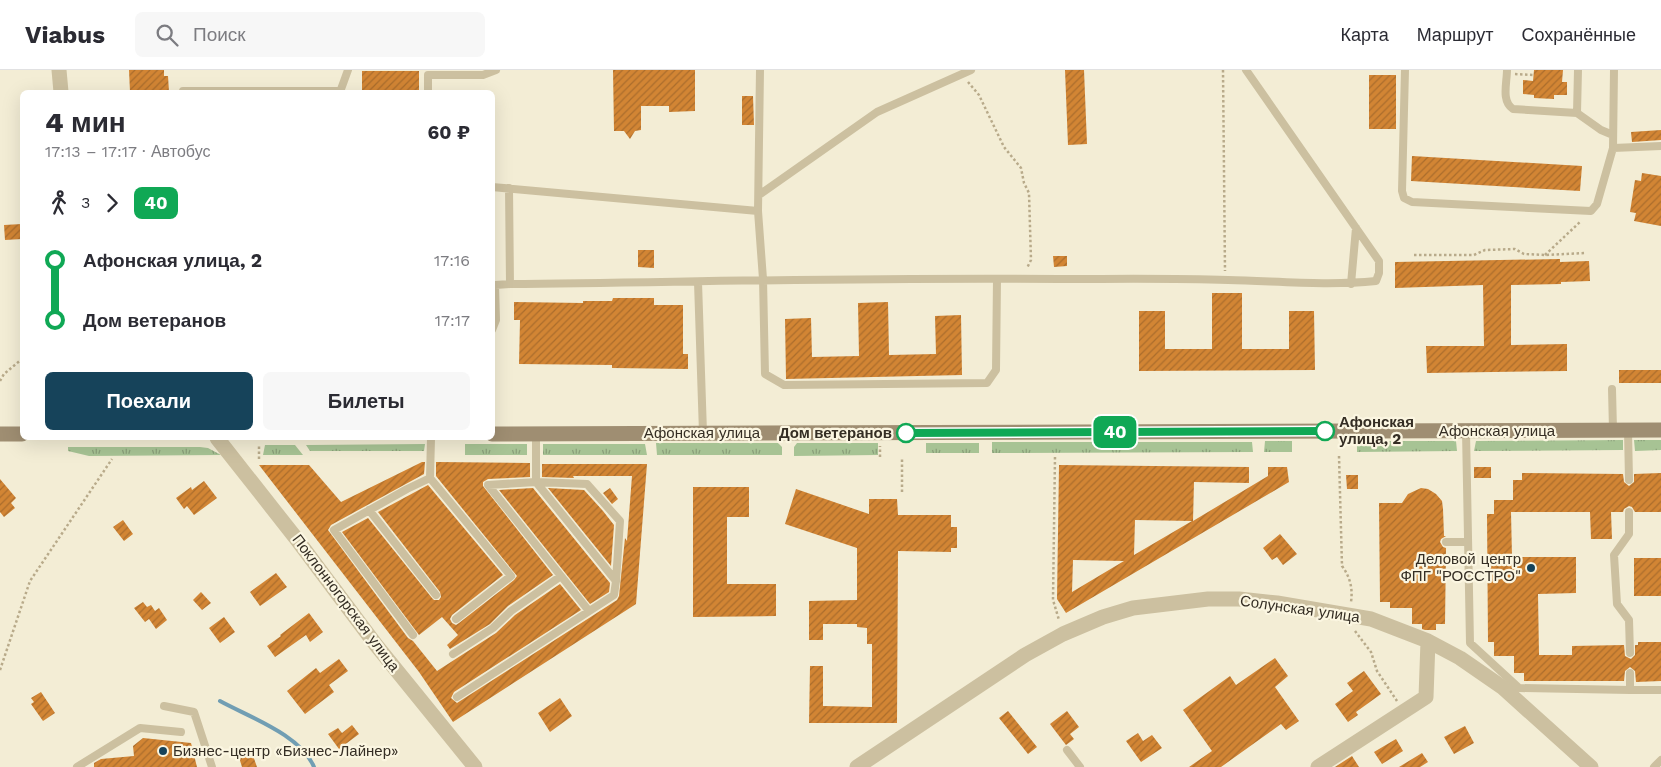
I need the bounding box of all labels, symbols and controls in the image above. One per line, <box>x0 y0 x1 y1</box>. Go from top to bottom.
search box <box>135 12 485 57</box>
text: Viabus <box>25 21 105 49</box>
icon: search <box>153 21 181 49</box>
text: Поиск <box>193 23 246 46</box>
text: Карта <box>1341 24 1389 45</box>
text: Маршрут <box>1417 24 1493 45</box>
text: Сохранённые <box>1521 24 1636 45</box>
text: 4 мин <box>45 106 126 139</box>
text: 60 ₽ <box>428 121 470 144</box>
text: 17:13 – 17:17 · Автобус <box>45 142 210 161</box>
icon: walk <box>45 189 73 217</box>
icon: forward <box>98 189 126 217</box>
text: 40 <box>144 192 168 213</box>
text: 3 <box>81 193 90 212</box>
text: Афонская улица, 2 <box>83 249 262 272</box>
text: 17:16 <box>434 251 470 270</box>
text: Дом ветеранов <box>83 309 226 332</box>
text: 17:17 <box>435 311 470 330</box>
button: Поехали <box>45 372 253 430</box>
button: Билеты <box>263 372 470 430</box>
place label: Афонская улица, 2 <box>1339 413 1414 448</box>
line badge: 40 <box>1092 416 1138 448</box>
text: 40 <box>1103 421 1127 442</box>
marker: Афонская улица, 2 <box>1315 421 1335 441</box>
street label: Афонская улица <box>1439 422 1556 440</box>
marker: Дом ветеранов <box>896 423 916 443</box>
street label: Афонская улица <box>644 424 761 442</box>
place label: Дом ветеранов <box>779 424 892 442</box>
street label: Поклонногорская улица <box>289 531 404 676</box>
place label: Деловой центр ФПГ "РОССТРО" <box>1400 550 1521 585</box>
marker: Деловой центр ФПГ "РОССТРО" <box>1525 562 1537 574</box>
street label: Солунская улица <box>1239 592 1362 626</box>
place label: Бизнес-центр «Бизнес-Лайнер» <box>173 742 398 760</box>
marker: Бизнес-центр «Бизнес-Лайнер» <box>157 745 169 757</box>

